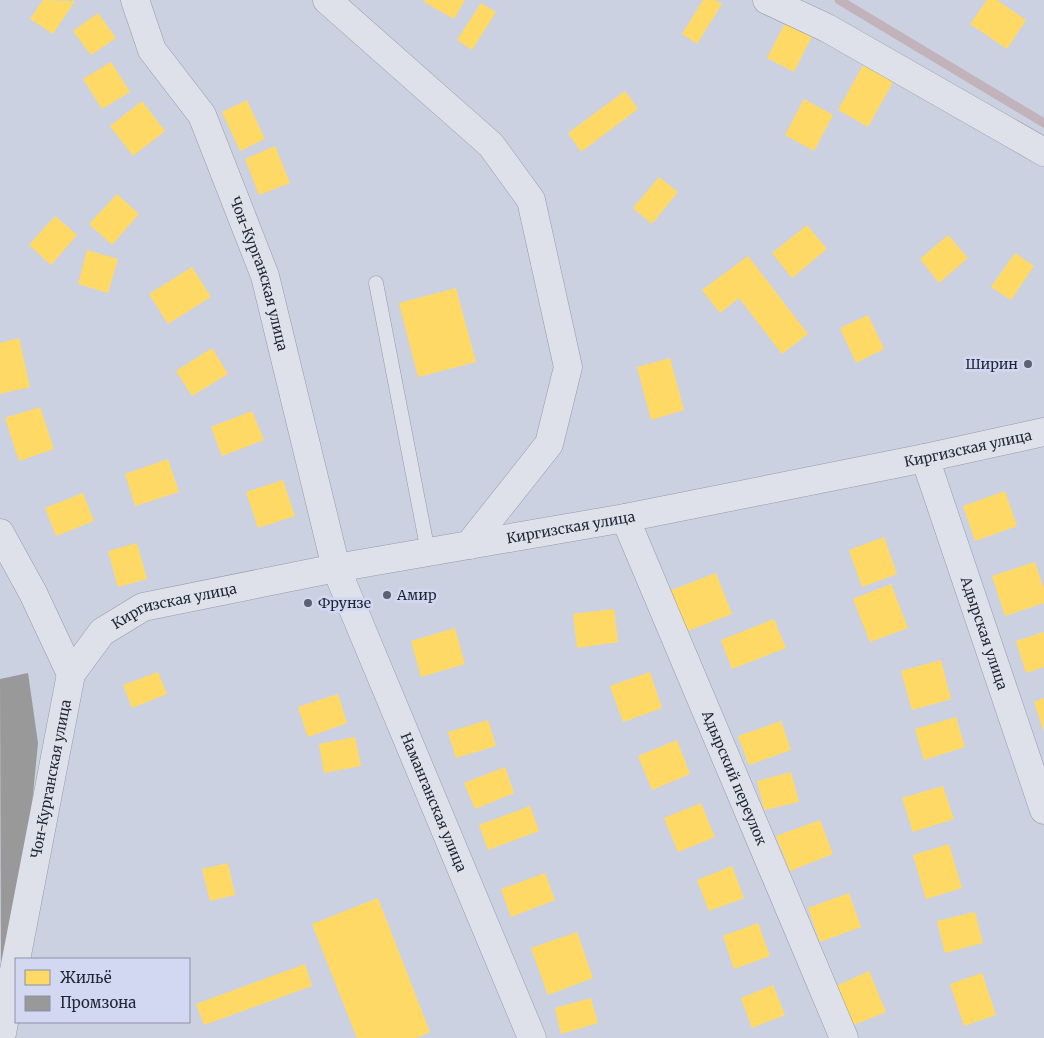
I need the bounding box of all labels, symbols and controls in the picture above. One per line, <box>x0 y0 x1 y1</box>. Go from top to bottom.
street label: Чон-Курганская улица <box>226 194 292 353</box>
place label: Ширин <box>965 355 1018 373</box>
marker: Ширин <box>1022 358 1034 370</box>
street label: Киргизская улица <box>903 426 1034 471</box>
street label: Киргизская улица <box>505 507 637 547</box>
street label: Адырская улица <box>956 573 1012 693</box>
street label: Киргизская улица <box>108 579 239 633</box>
place label: Амир <box>396 586 437 604</box>
marker: Амир <box>381 589 393 601</box>
place label: Фрунзе <box>318 594 371 612</box>
marker: Фрунзе <box>302 597 314 609</box>
street label: Чон-Курганская улица <box>27 697 75 860</box>
street label: Адырский переулок <box>698 707 771 848</box>
street label: Наманганская улица <box>397 730 471 875</box>
legend <box>15 958 190 1023</box>
text: Жильё <box>60 968 112 987</box>
text: Промзона <box>60 993 136 1012</box>

